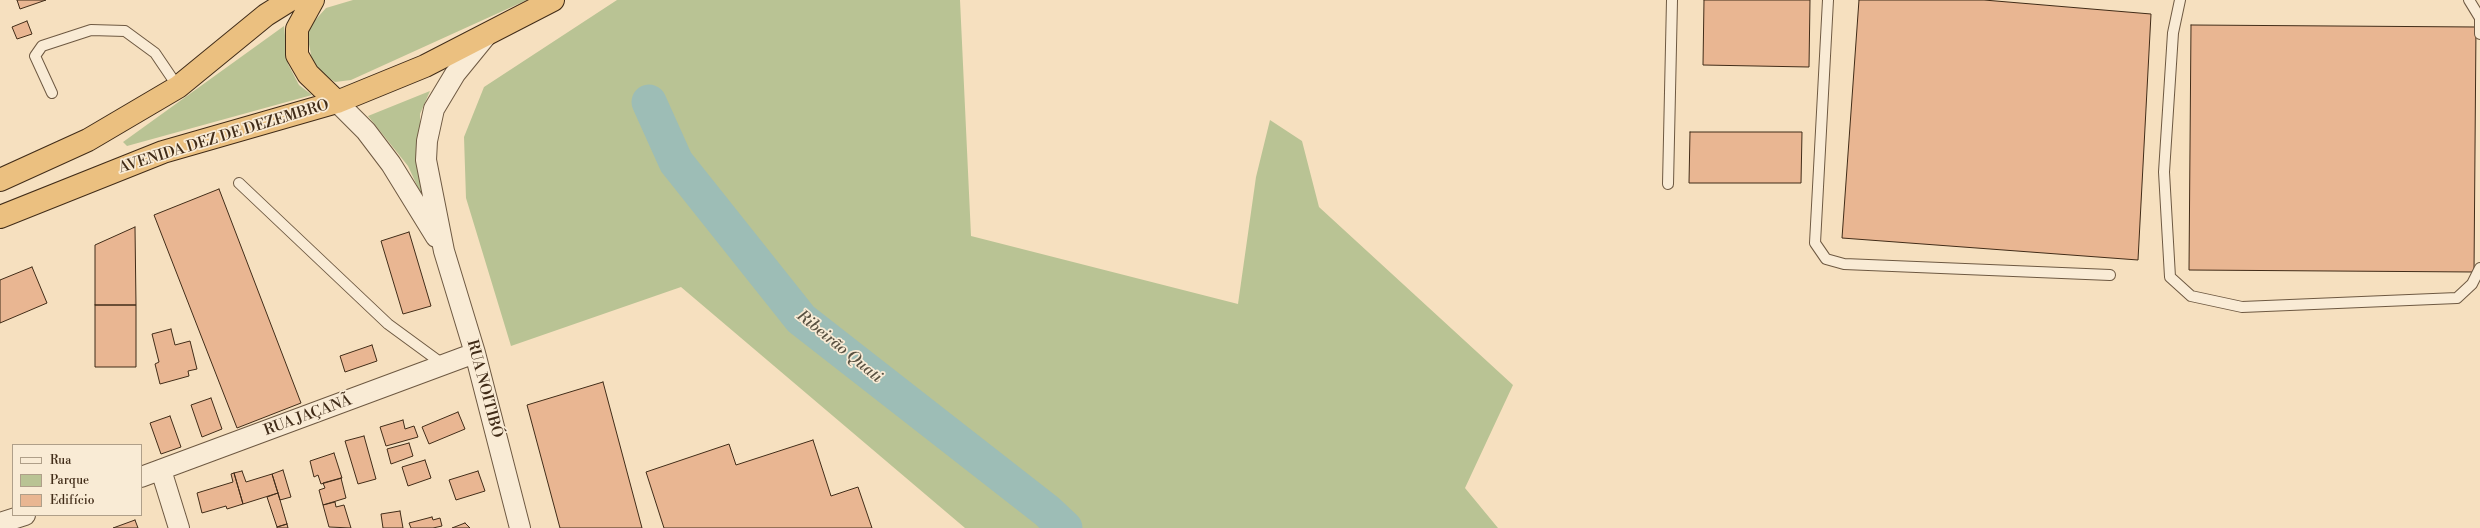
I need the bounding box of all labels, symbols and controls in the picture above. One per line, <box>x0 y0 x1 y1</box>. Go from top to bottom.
street label: AVENIDA DEZ DE DEZEMBRO <box>117 96 331 178</box>
water label: Ribeirão Quati <box>792 307 886 387</box>
street label: RUA NOITIBÓ <box>462 338 506 440</box>
street label: RUA JAÇANÃ <box>262 392 354 440</box>
legend <box>12 444 142 516</box>
text: Rua <box>50 453 71 468</box>
text: Parque <box>50 473 89 488</box>
text: Edifício <box>50 493 94 508</box>

